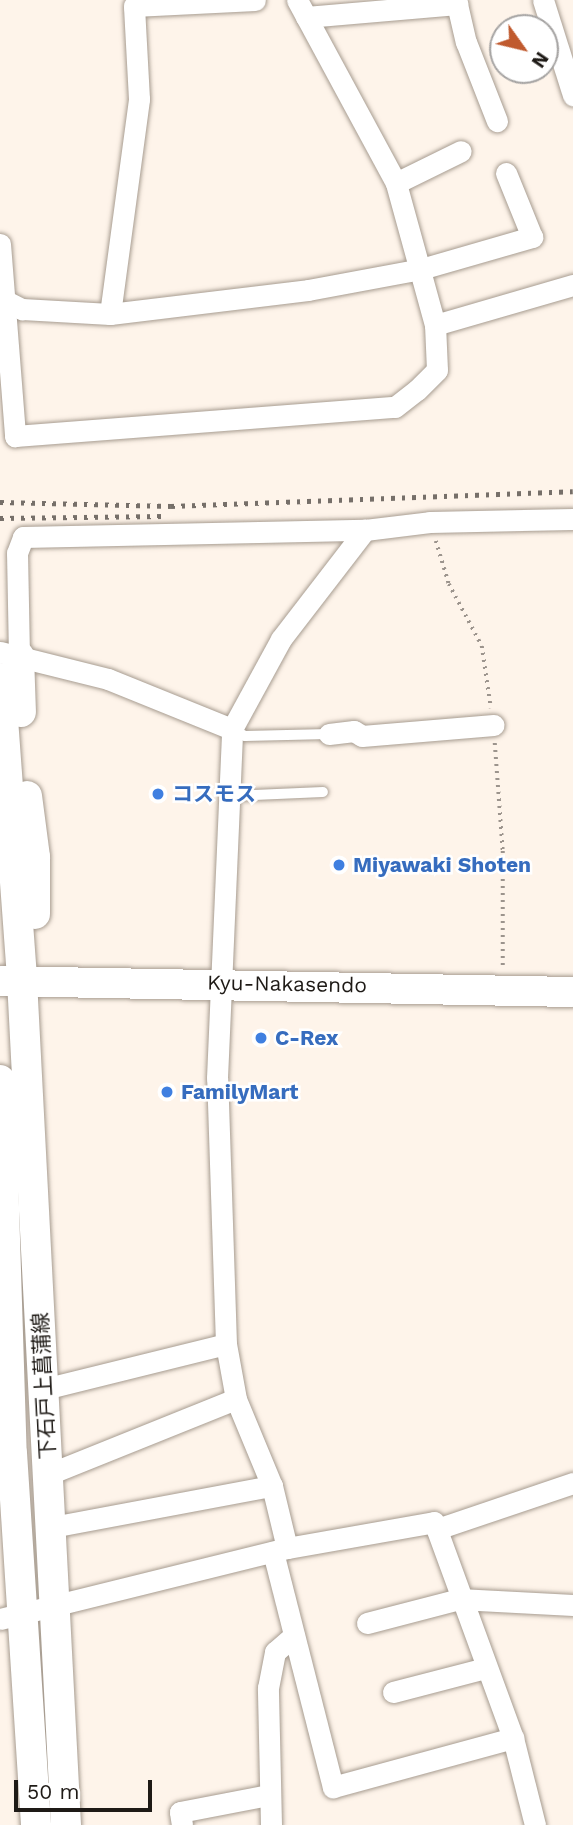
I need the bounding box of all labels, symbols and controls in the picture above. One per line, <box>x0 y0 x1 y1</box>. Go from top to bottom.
north arrow <box>489 14 559 84</box>
text: N <box>527 48 554 72</box>
place label: コスモス <box>172 781 256 807</box>
marker: コスモス <box>150 786 166 802</box>
place label: Miyawaki Shoten <box>353 852 531 878</box>
marker: Miyawaki Shoten <box>331 857 347 873</box>
street label: Kyu-Nakasendo <box>207 970 367 998</box>
place label: C-Rex <box>275 1025 338 1051</box>
marker: C-Rex <box>253 1030 269 1046</box>
place label: FamilyMart <box>181 1079 298 1105</box>
marker: FamilyMart <box>159 1084 175 1100</box>
street label: 下石戸上菖蒲線 <box>28 1312 60 1460</box>
scale bar <box>18 1766 156 1810</box>
text: 50 m <box>27 1779 79 1804</box>

